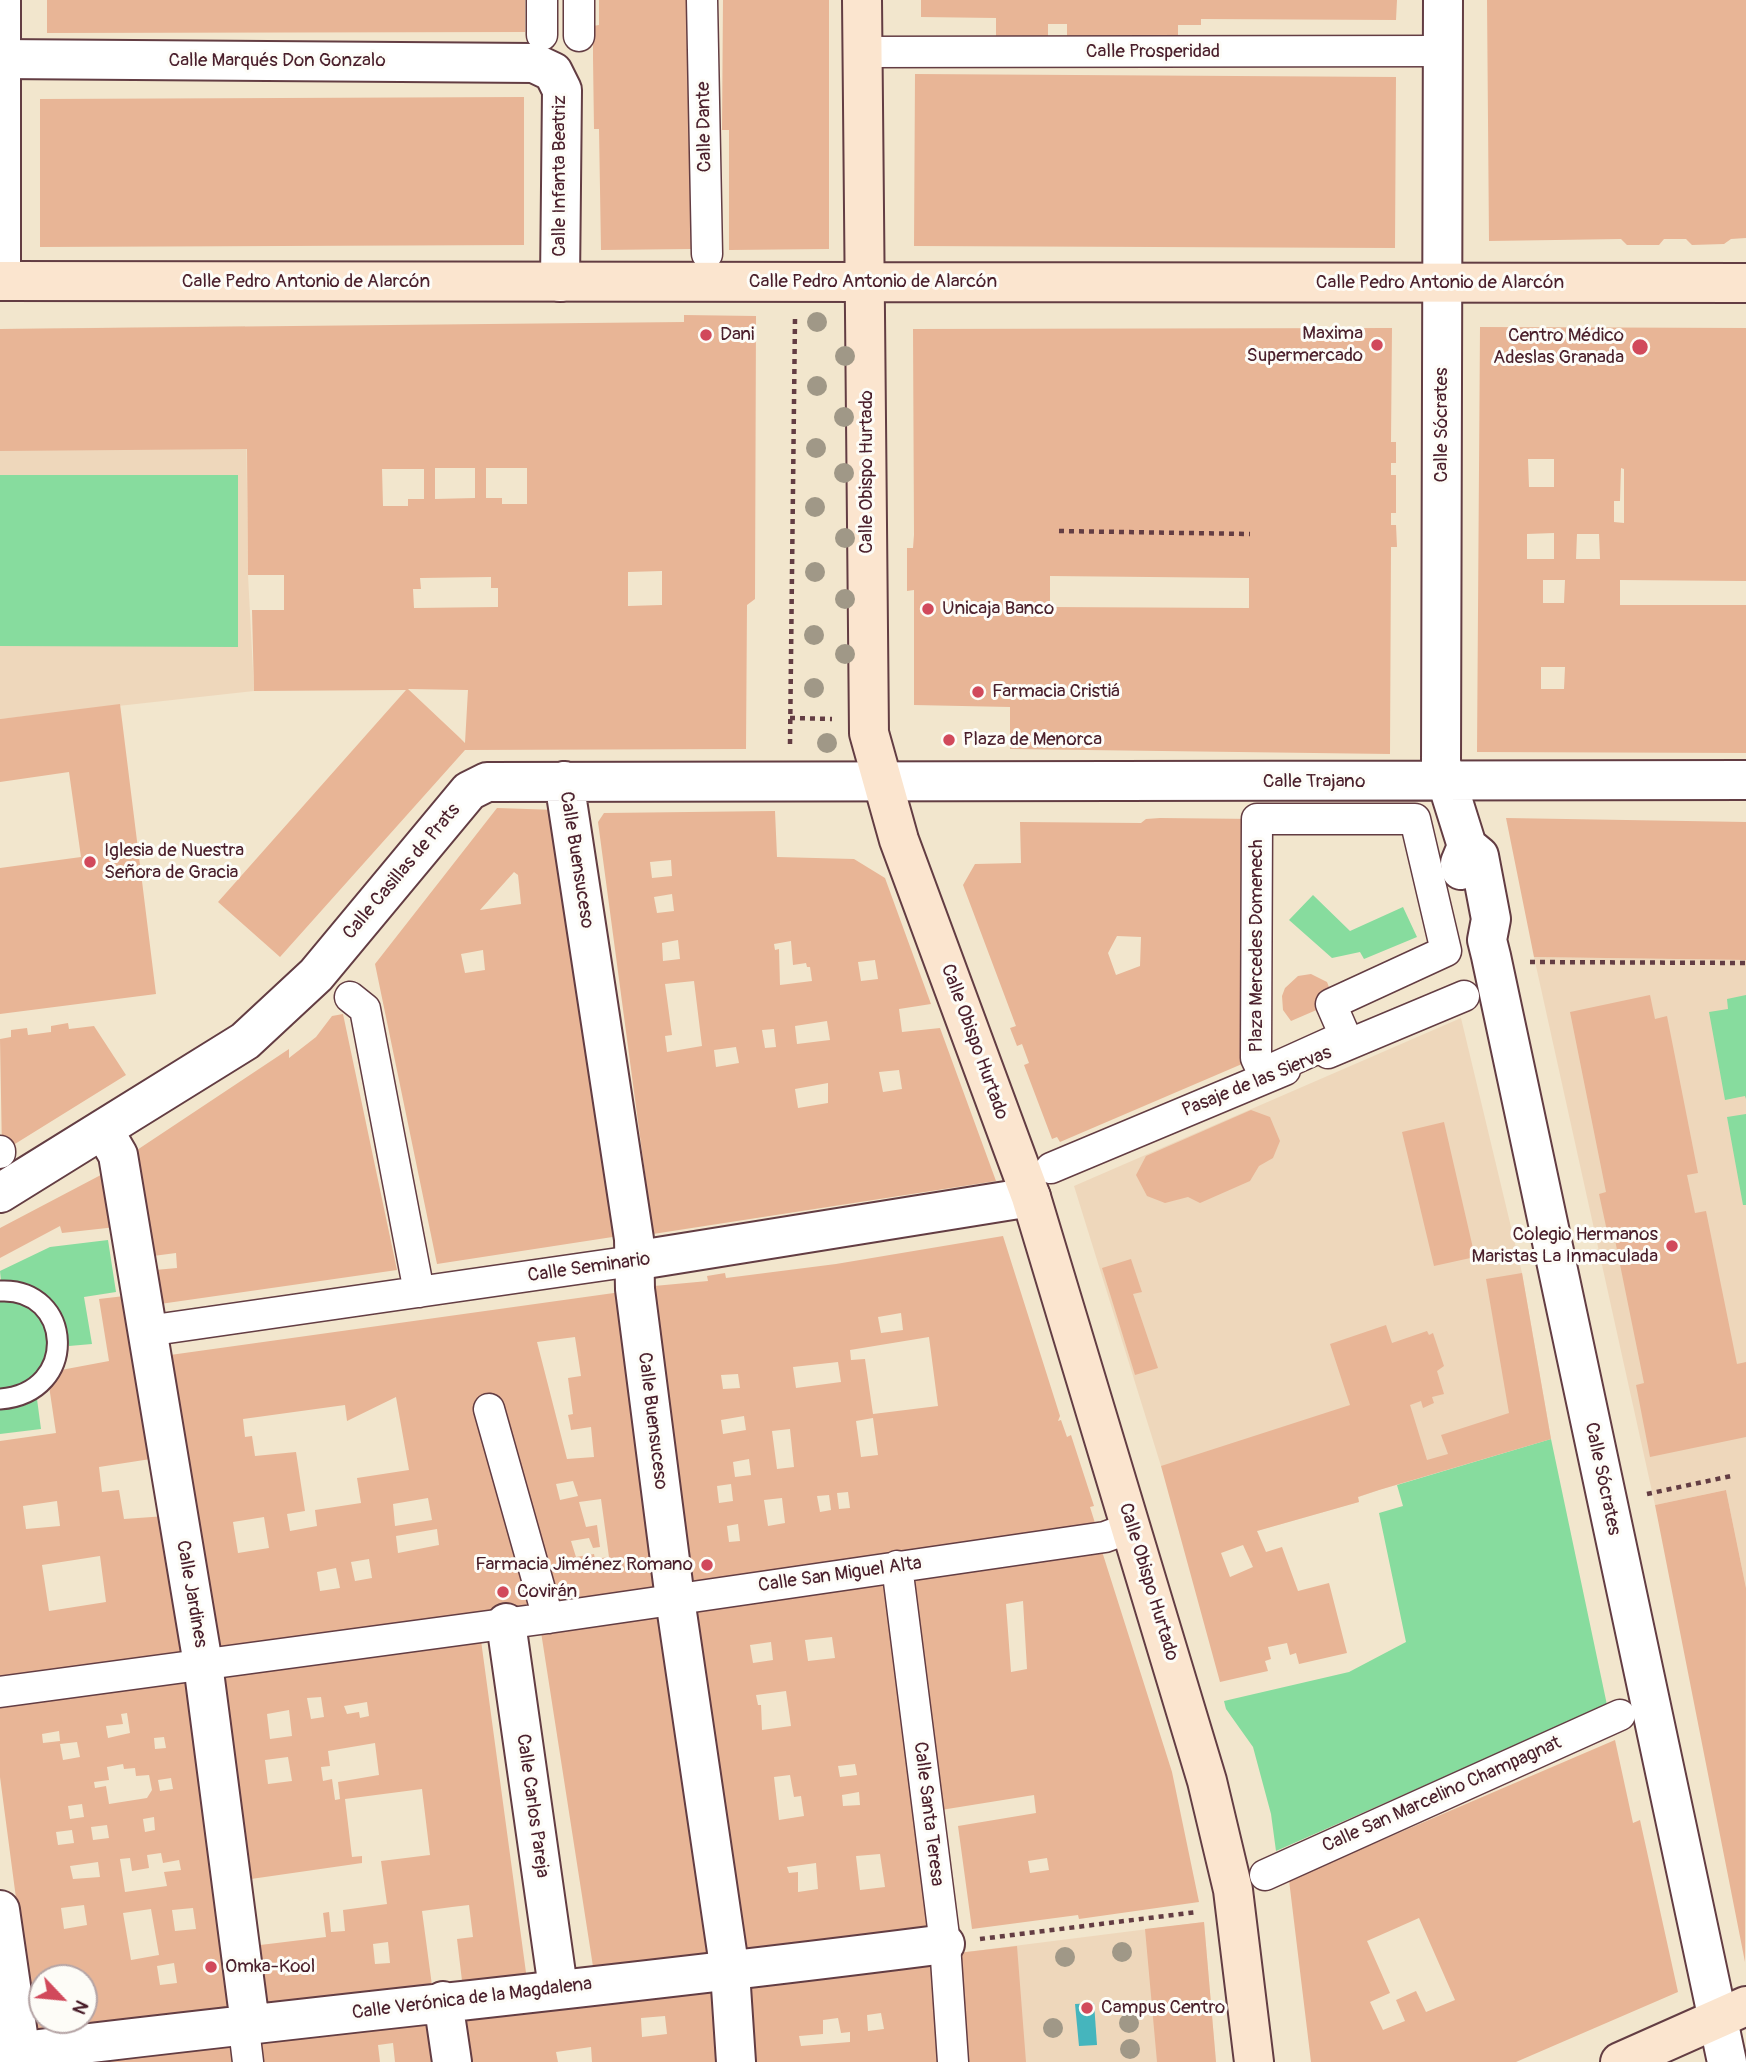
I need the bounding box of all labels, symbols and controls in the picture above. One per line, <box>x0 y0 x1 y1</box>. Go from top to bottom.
street label: Calle Prosperidad <box>1086 41 1220 63</box>
street label: Calle Marqués Don Gonzalo <box>168 50 386 72</box>
street label: Calle Dante <box>693 81 717 173</box>
street label: Calle Infanta Beatriz <box>549 95 571 257</box>
street label: Calle Pedro Antonio de Alarcón <box>182 271 430 293</box>
street label: Calle Pedro Antonio de Alarcón <box>749 271 997 293</box>
street label: Calle Pedro Antonio de Alarcón <box>1316 272 1564 294</box>
place label: Maxima Supermercado <box>1247 323 1363 367</box>
place label: Dani <box>720 324 754 346</box>
place label: Centro Médico Adeslas Granada <box>1493 325 1624 369</box>
marker: Dani <box>698 327 714 343</box>
marker: Maxima Supermercado <box>1369 337 1385 353</box>
marker: Centro Médico Adeslas Granada <box>1630 337 1650 357</box>
street label: Calle Sócrates <box>1431 368 1453 482</box>
street label: Calle Obispo Hurtado <box>856 390 878 554</box>
place label: Unicaja Banco <box>942 598 1054 620</box>
marker: Unicaja Banco <box>920 601 936 617</box>
place label: Farmacia Cristiá <box>992 681 1120 703</box>
marker: Farmacia Cristiá <box>970 684 986 700</box>
place label: Plaza de Menorca <box>963 729 1102 751</box>
marker: Plaza de Menorca <box>941 732 957 748</box>
street label: Calle Trajano <box>1263 771 1365 793</box>
street label: Calle Buensuceso <box>554 790 598 930</box>
street label: Calle Casillas de Prats <box>339 799 465 945</box>
street label: Plaza Mercedes Domenech <box>1246 839 1268 1053</box>
place label: Iglesia de Nuestra Señora de Gracia <box>104 840 244 884</box>
marker: Iglesia de Nuestra Señora de Gracia <box>82 854 98 870</box>
street label: Calle Obispo Hurtado <box>935 961 1013 1123</box>
street label: Pasaje de las Siervas <box>1179 1042 1335 1122</box>
place label: Colegio Hermanos Maristas La Inmaculada <box>1472 1224 1658 1268</box>
marker: Colegio Hermanos Maristas La Inmaculada <box>1664 1238 1680 1254</box>
street label: Calle Seminario <box>526 1248 652 1288</box>
street label: Calle Buensuceso <box>632 1351 672 1491</box>
street label: Calle Sócrates <box>1579 1420 1625 1538</box>
street label: Calle Obispo Hurtado <box>1113 1500 1183 1664</box>
street label: Calle Jardines <box>170 1539 212 1649</box>
street label: Calle San Miguel Alta <box>757 1552 923 1598</box>
place label: Farmacia Jiménez Romano <box>475 1554 693 1576</box>
marker: Farmacia Jiménez Romano <box>699 1557 715 1573</box>
place label: Covirán <box>517 1581 577 1603</box>
marker: Covirán <box>495 1584 511 1600</box>
street label: Calle Carlos Pareja <box>511 1732 553 1880</box>
street label: Calle San Marcelino Champagnat <box>1319 1732 1565 1858</box>
street label: Calle Santa Teresa <box>908 1740 948 1888</box>
place label: Omka-Kool <box>225 1956 315 1978</box>
marker: Omka-Kool <box>203 1959 219 1975</box>
north arrow <box>28 1964 98 2034</box>
street label: Calle Verónica de la Magdalena <box>351 1973 593 2025</box>
text: N <box>66 1996 94 2018</box>
place label: Campus Centro <box>1101 1997 1225 2019</box>
marker: Campus Centro <box>1079 2000 1095 2016</box>

